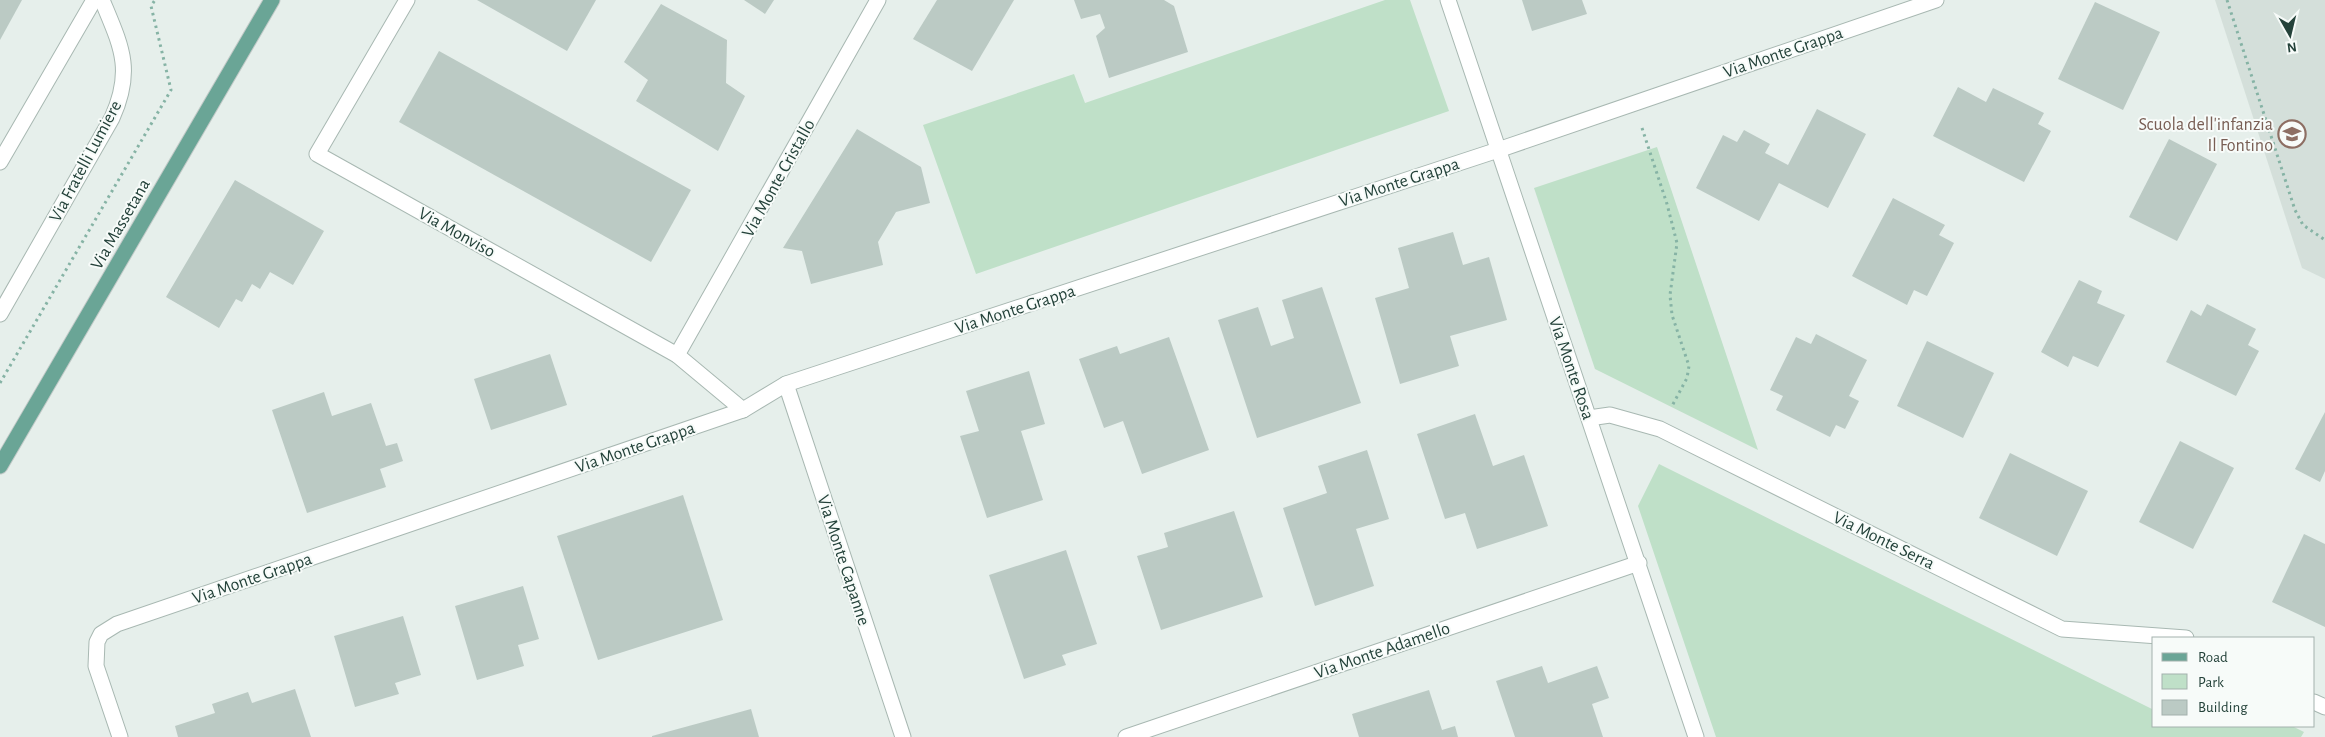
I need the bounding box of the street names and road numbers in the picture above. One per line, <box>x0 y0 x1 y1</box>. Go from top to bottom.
street label: Via Monte Grappa <box>1721 24 1846 82</box>
street label: Via Fratelli Lumiere <box>46 98 125 225</box>
street label: Via Monte Cristallo <box>739 116 819 241</box>
street label: Via Monte Grappa <box>1337 155 1462 211</box>
street label: Via Massetana <box>88 176 154 273</box>
street label: Via Monviso <box>415 204 498 261</box>
street label: Via Monte Grappa <box>953 282 1078 338</box>
street label: Via Monte Rosa <box>1545 315 1597 422</box>
street label: Via Monte Grappa <box>573 419 698 477</box>
street label: Via Monte Capanne <box>813 493 873 628</box>
street label: Via Monte Serra <box>1830 509 1937 573</box>
street label: Via Monte Grappa <box>190 550 315 608</box>
street label: Via Monte Adamello <box>1312 619 1453 683</box>

